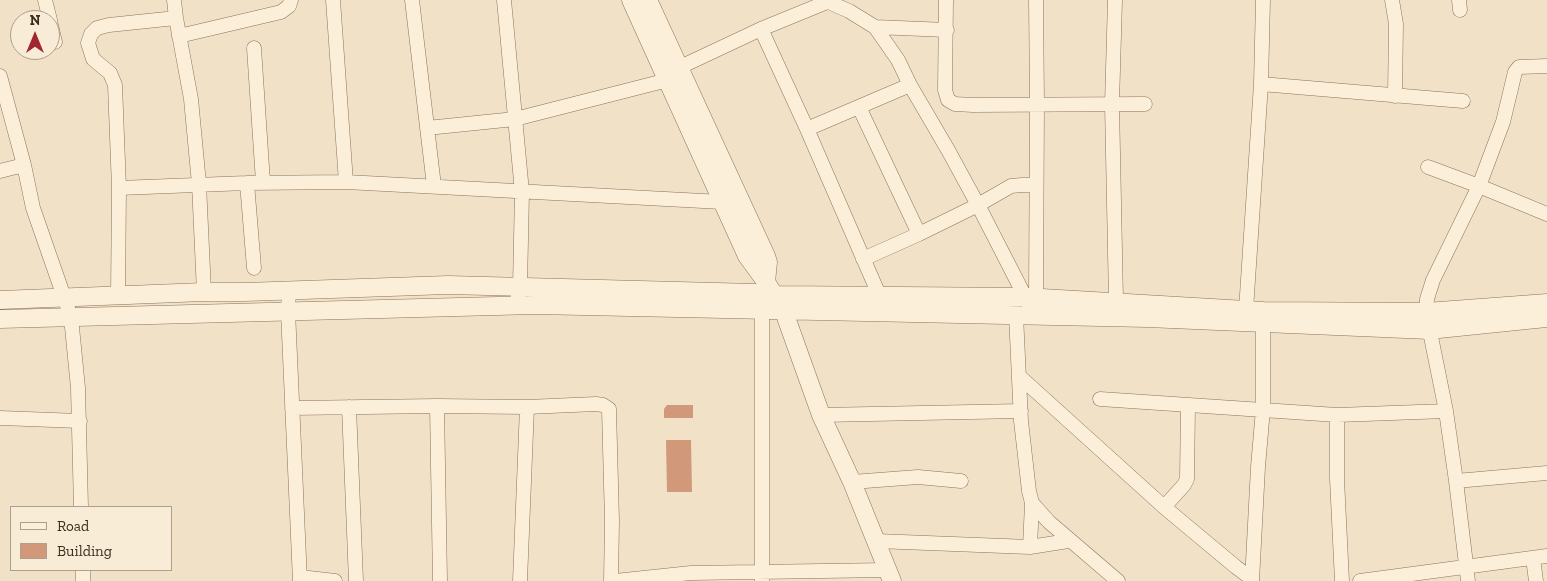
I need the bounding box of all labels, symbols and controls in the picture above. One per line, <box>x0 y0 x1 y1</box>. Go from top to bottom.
north arrow <box>10 10 60 60</box>
text: N <box>30 12 40 29</box>
legend <box>10 506 172 571</box>
text: Road <box>57 517 89 535</box>
text: Building <box>57 542 112 560</box>

